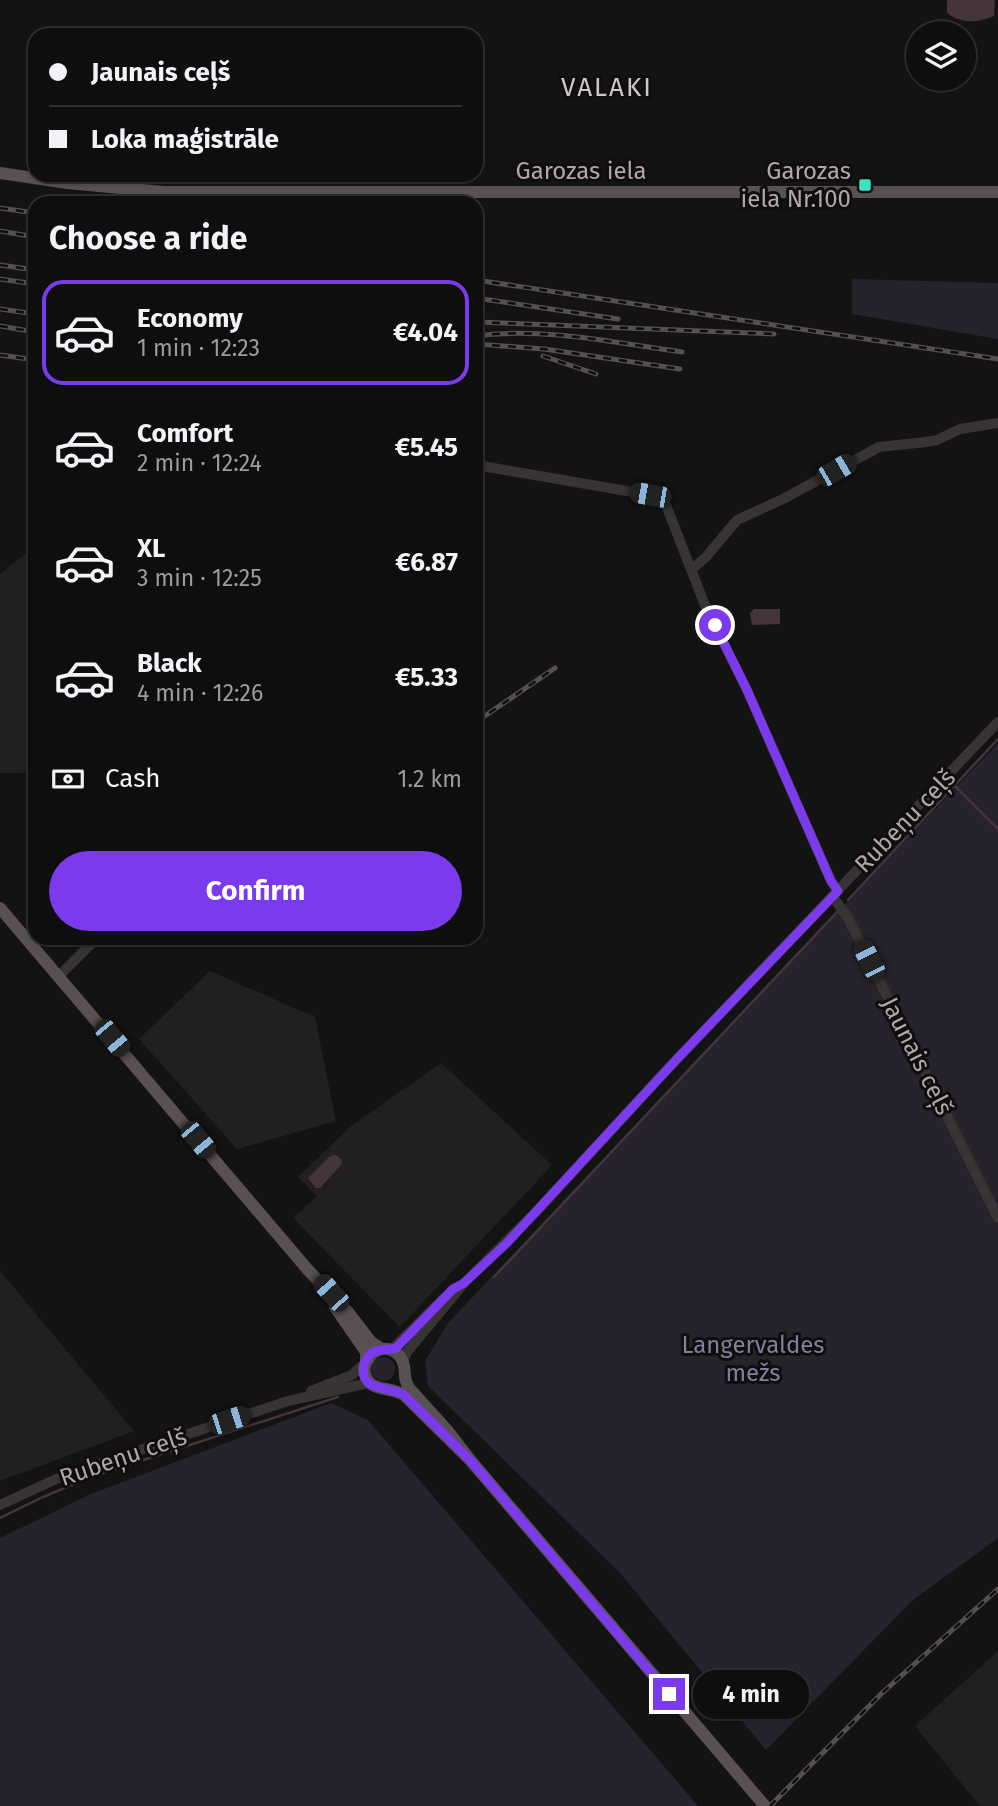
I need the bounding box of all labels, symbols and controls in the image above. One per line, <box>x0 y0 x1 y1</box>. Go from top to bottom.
map controls <box>906 21 976 91</box>
button: layers <box>906 21 976 91</box>
text: Jaunais ceļš <box>91 57 230 88</box>
district label: VALAKI <box>561 72 653 103</box>
text: Loka maģistrāle <box>91 124 279 155</box>
street label: Garozas iela <box>516 157 646 185</box>
place label: Garozas iela Nr.100 <box>741 157 851 213</box>
marker: Garozas iela Nr.100 <box>857 177 873 193</box>
text: Choose a ride <box>49 219 247 257</box>
icon: car <box>53 301 116 364</box>
text: Economy <box>137 303 243 334</box>
text: €4.04 <box>393 317 458 348</box>
text: 1 min · 12:23 <box>137 334 260 362</box>
icon: car <box>53 416 116 479</box>
text: Comfort <box>137 418 233 449</box>
text: €5.45 <box>395 432 458 463</box>
text: 2 min · 12:24 <box>137 449 262 477</box>
car <box>813 450 860 490</box>
car <box>628 481 673 509</box>
icon: car <box>53 531 116 594</box>
text: XL <box>137 533 165 564</box>
text: €6.87 <box>395 547 458 578</box>
text: 3 min · 12:25 <box>137 564 262 592</box>
route start <box>699 609 731 641</box>
icon: car <box>53 646 116 709</box>
text: Black <box>137 648 202 679</box>
text: €5.33 <box>395 662 458 693</box>
text: 4 min · 12:26 <box>137 679 263 707</box>
icon: cash <box>49 760 87 798</box>
text: Cash <box>105 763 161 794</box>
street label: Rubeņu ceļš <box>849 764 963 880</box>
text: 1.2 km <box>398 765 462 793</box>
button: Confirm <box>49 851 462 931</box>
car <box>851 937 888 983</box>
street label: Jaunais ceļš <box>875 993 959 1120</box>
car <box>91 1015 134 1061</box>
car <box>177 1117 220 1163</box>
car <box>310 1270 353 1316</box>
park label: Langervaldes mežs <box>681 1331 825 1387</box>
car <box>206 1404 253 1436</box>
street label: Rubeņu ceļš <box>56 1422 191 1494</box>
callout: 4 min <box>694 1670 809 1718</box>
route end <box>653 1678 685 1710</box>
text: 4 min <box>722 1680 780 1708</box>

